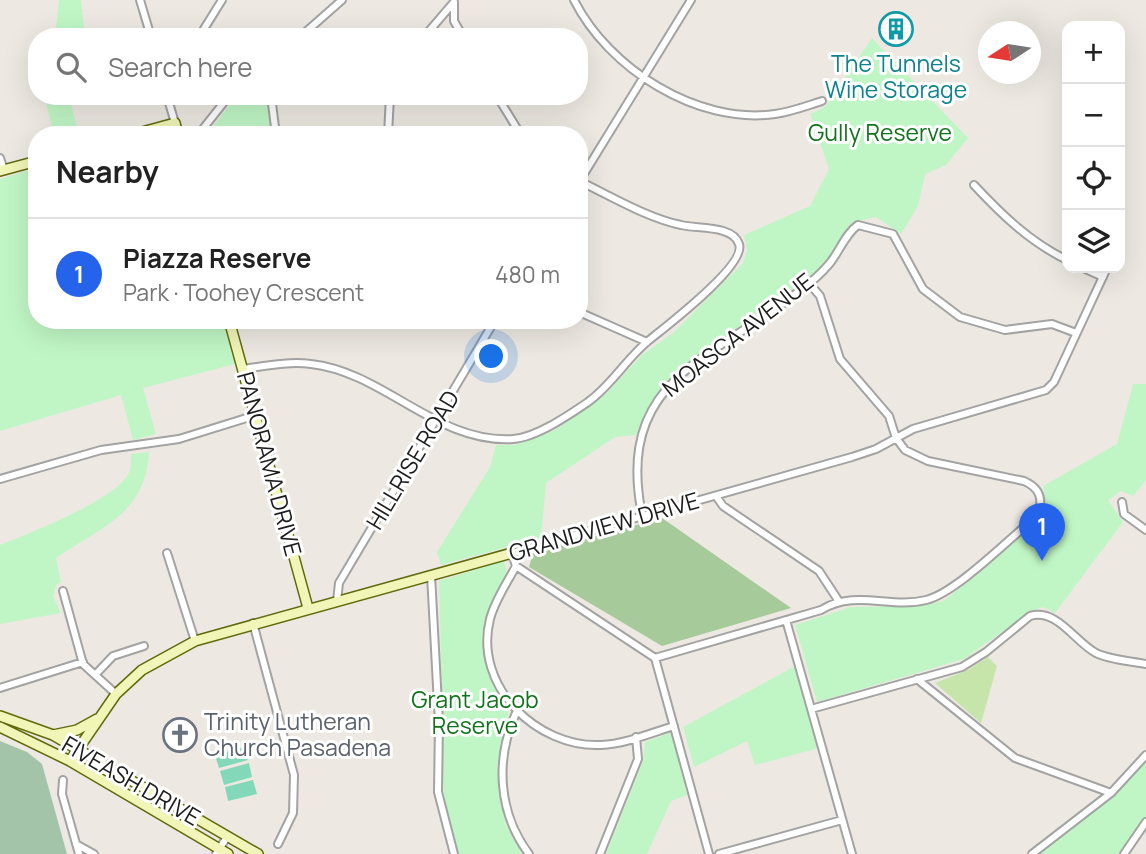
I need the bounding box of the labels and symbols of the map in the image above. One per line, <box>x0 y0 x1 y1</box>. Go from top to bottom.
building icon: The Tunnels Wine Storage <box>877 10 915 48</box>
north arrow <box>978 21 1041 84</box>
place label: The Tunnels Wine Storage <box>825 47 967 105</box>
park label: Gully Reserve <box>808 116 952 148</box>
street label: MOASCA AVENUE <box>655 265 820 403</box>
your location <box>474 339 508 373</box>
street label: PANORAMA DRIVE <box>230 368 310 559</box>
street label: HILLRISE ROAD <box>358 384 466 535</box>
street label: GRANDVIEW DRIVE <box>505 484 703 569</box>
pin: 1 <box>1019 503 1065 561</box>
park label: Grant Jacob Reserve <box>411 683 539 741</box>
place label: Trinity Lutheran Church Pasadena <box>204 705 391 763</box>
church icon: Trinity Lutheran Church Pasadena <box>161 716 199 754</box>
street label: FIVEASH DRIVE <box>56 728 207 833</box>

